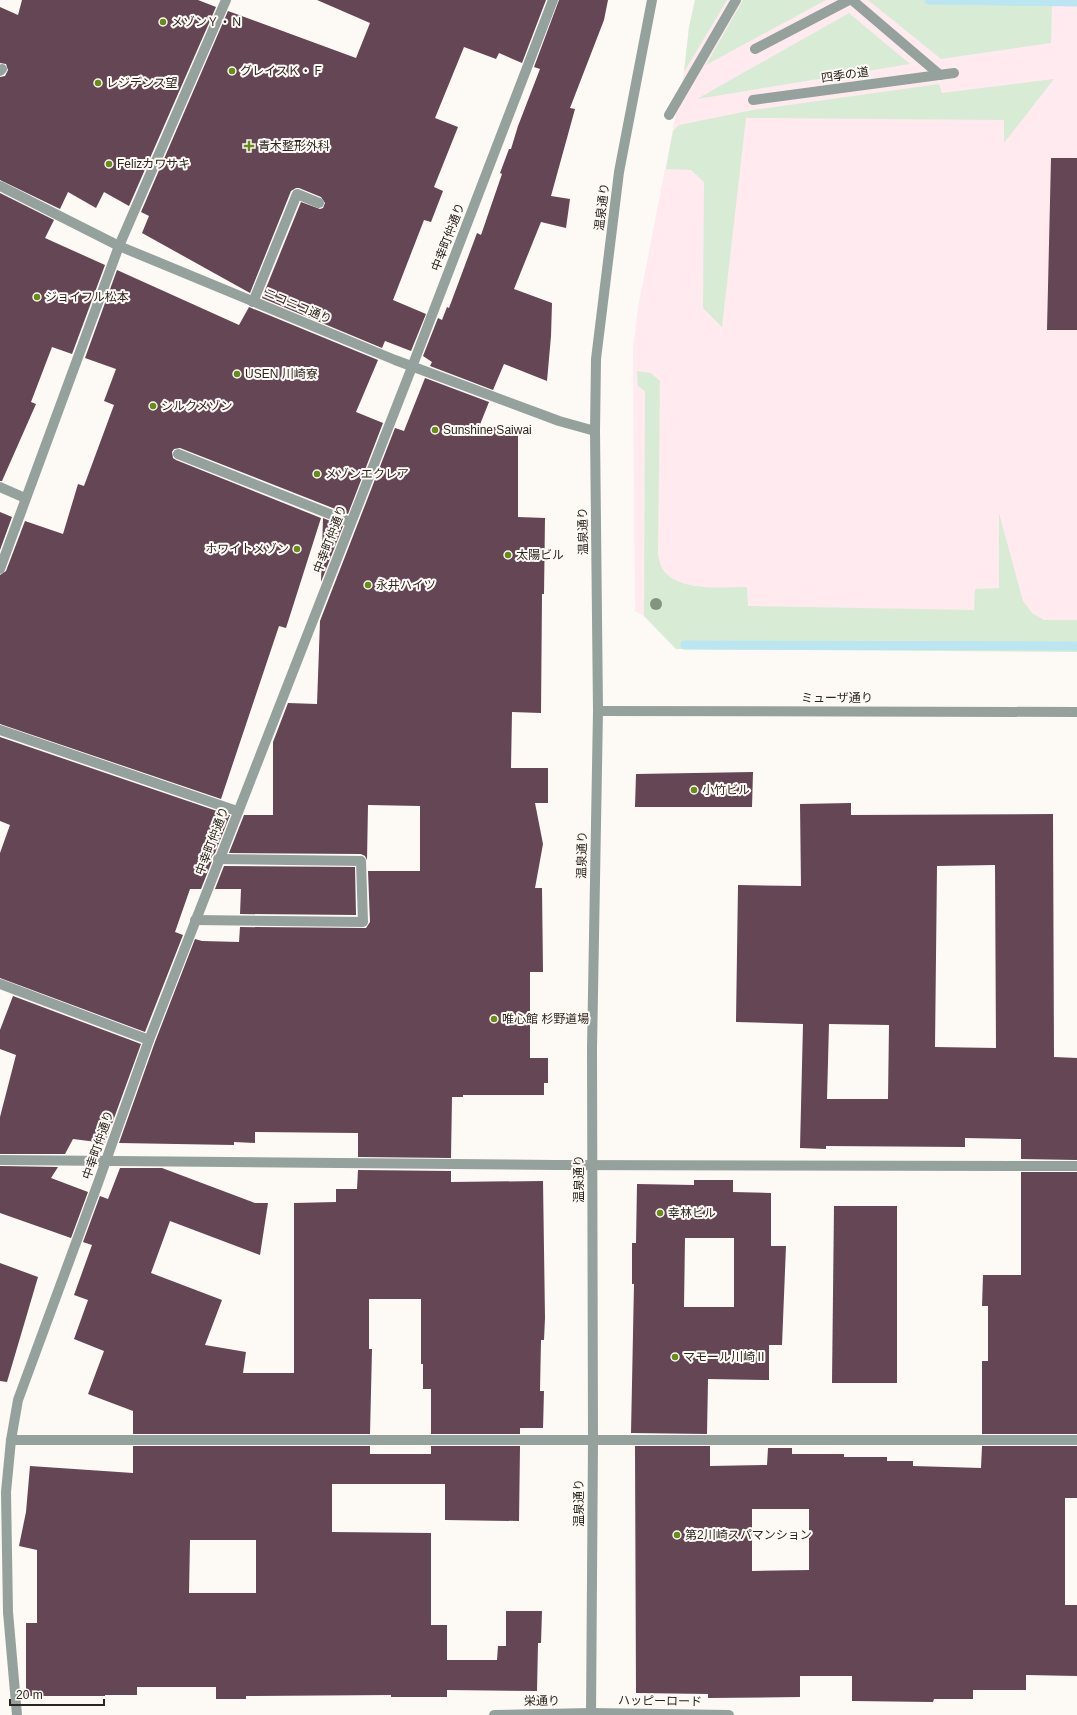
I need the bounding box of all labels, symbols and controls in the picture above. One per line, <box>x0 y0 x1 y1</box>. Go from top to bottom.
place label: メゾンＹ・Ｎ <box>171 15 243 29</box>
marker: メゾンＹ・Ｎ <box>158 17 168 27</box>
place label: グレイスＫ・Ｆ <box>240 64 324 78</box>
street label: 四季の道 <box>820 65 870 85</box>
marker: グレイスＫ・Ｆ <box>227 66 237 76</box>
place label: レジデンス望 <box>106 76 178 90</box>
marker: レジデンス望 <box>93 78 103 88</box>
place label: 青木整形外科 <box>258 139 330 153</box>
marker: 青木整形外科 <box>243 140 255 152</box>
place label: Felizカワサキ <box>117 157 190 171</box>
marker: Felizカワサキ <box>104 159 114 169</box>
street label: 温泉通り <box>592 182 612 232</box>
street label: 中幸町仲通り <box>429 201 467 273</box>
street label: ニコニコ通り <box>262 285 334 327</box>
place label: ジョイフル松本 <box>45 290 129 304</box>
marker: ジョイフル松本 <box>32 292 42 302</box>
place label: USEN 川崎寮 <box>245 367 318 381</box>
marker: USEN 川崎寮 <box>232 369 242 379</box>
place label: シルクメゾン <box>161 399 233 413</box>
marker: シルクメゾン <box>148 401 158 411</box>
place label: Sunshine Saiwai <box>443 423 532 437</box>
marker: Sunshine Saiwai <box>430 425 440 435</box>
place label: メゾンエクレア <box>325 467 409 481</box>
marker: メゾンエクレア <box>312 469 322 479</box>
street label: 中幸町仲通り <box>311 503 349 575</box>
street label: 温泉通り <box>576 507 590 555</box>
place label: ホワイトメゾン <box>205 542 289 556</box>
marker: ホワイトメゾン <box>292 544 302 554</box>
place label: 太陽ビル <box>516 548 564 562</box>
marker: 太陽ビル <box>503 550 513 560</box>
place label: 永井ハイツ <box>376 578 436 592</box>
marker: 永井ハイツ <box>363 580 373 590</box>
street label: ミューザ通り <box>801 691 873 705</box>
place label: 小竹ビル <box>702 783 750 797</box>
marker: 小竹ビル <box>689 785 699 795</box>
street label: 中幸町仲通り <box>193 805 231 877</box>
street label: 温泉通り <box>575 831 589 879</box>
place label: 唯心館 杉野道場 <box>502 1012 589 1026</box>
marker: 唯心館 杉野道場 <box>489 1014 499 1024</box>
street label: 中幸町仲通り <box>80 1109 116 1181</box>
street label: 温泉通り <box>572 1155 586 1203</box>
place label: 幸林ビル <box>668 1206 716 1220</box>
marker: 幸林ビル <box>655 1208 665 1218</box>
place label: マモール川崎Ⅱ <box>683 1350 767 1364</box>
marker: マモール川崎Ⅱ <box>670 1352 680 1362</box>
street label: 温泉通り <box>572 1479 586 1527</box>
place label: 第2川崎スパマンション <box>685 1528 812 1542</box>
marker: 第2川崎スパマンション <box>672 1530 682 1540</box>
scale bar <box>10 1681 104 1707</box>
text: 20 m <box>16 1688 43 1702</box>
street label: ハッピーロード <box>618 1693 702 1709</box>
street label: 栄通り <box>524 1694 560 1708</box>

